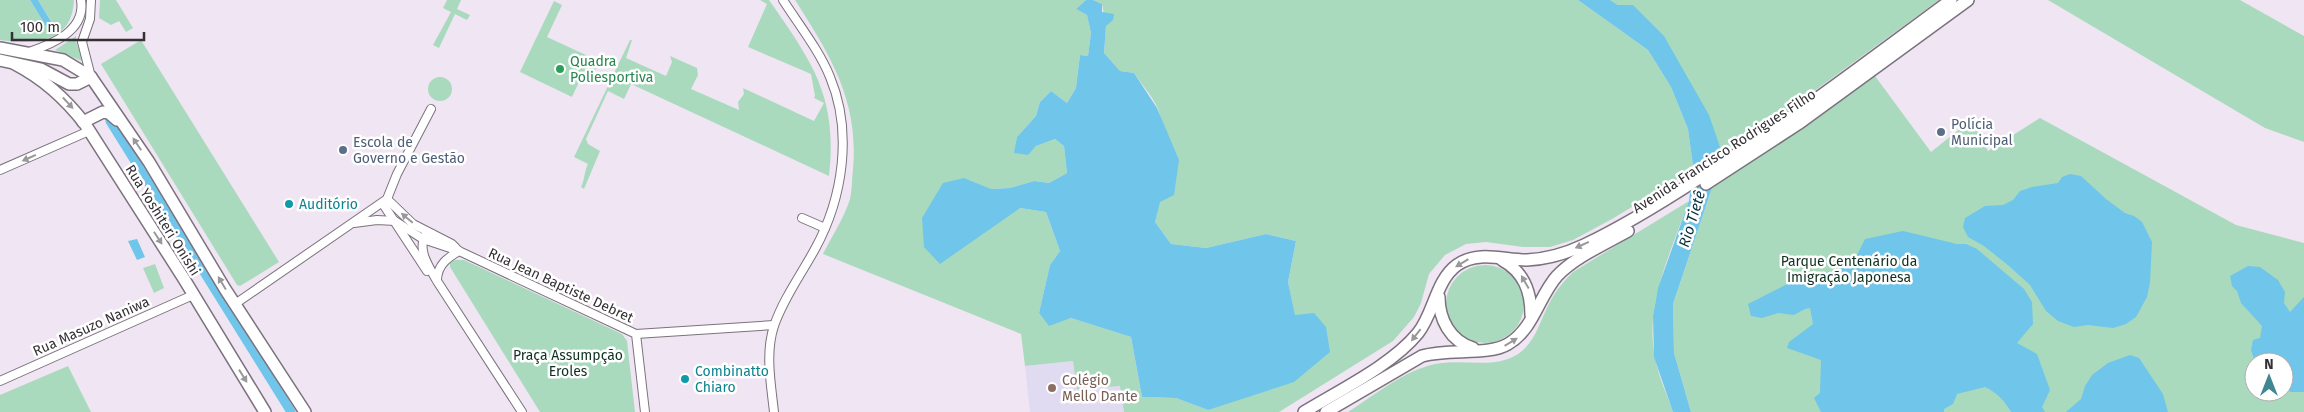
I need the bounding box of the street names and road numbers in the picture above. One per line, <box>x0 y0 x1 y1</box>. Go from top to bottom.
street label: Avenida Francisco Rodrigues Filho <box>1629 86 1819 217</box>
street label: Rua Yoshiteri Onishi <box>122 162 204 279</box>
street label: Rua Jean Baptiste Debret <box>486 244 637 327</box>
street label: Rua Masuzo Naniwa <box>30 293 152 360</box>

